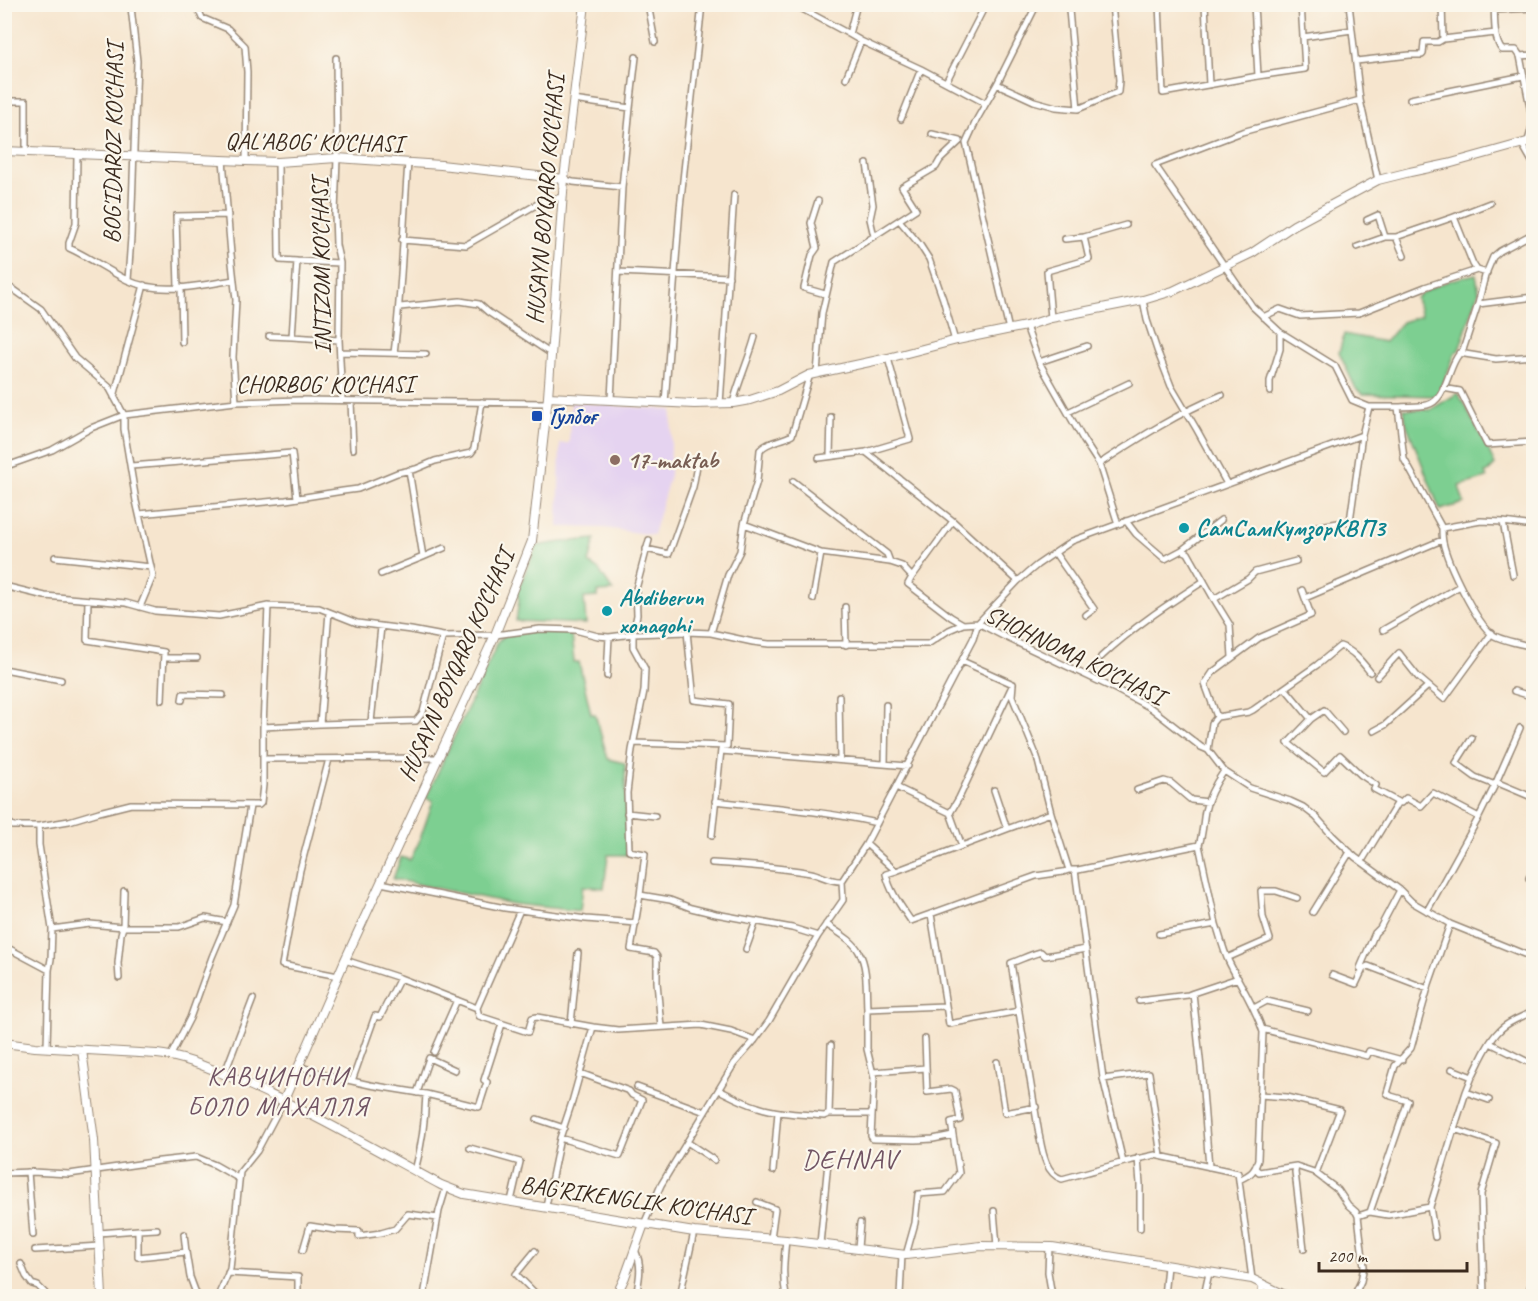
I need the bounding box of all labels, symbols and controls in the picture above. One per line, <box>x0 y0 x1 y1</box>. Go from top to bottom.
street label: BOG'IDAROZ KO'CHASI <box>96 37 130 244</box>
street label: HUSAYN BOYQARO KO'CHASI <box>519 68 571 325</box>
street label: QAL'ABOG' KO'CHASI <box>225 125 409 159</box>
street label: INTIZOM KO'CHASI <box>304 172 338 354</box>
street label: СHORBOG' KO'CHASI <box>236 369 419 399</box>
place label: Гулбоғ <box>549 401 600 431</box>
marker: Гулбоғ <box>530 409 544 423</box>
place label: 17-maktab <box>627 445 720 475</box>
marker: 17-maktab <box>608 453 622 467</box>
place label: СамСамКумзорКВП3 <box>1196 513 1387 544</box>
marker: СамСамКумзорКВП3 <box>1177 521 1191 535</box>
street label: HUSAYN BOYQARO KO'CHASI <box>391 540 523 786</box>
place label: Abdiberun xonaqohi <box>619 582 704 640</box>
street label: SHOHNOMA KO'CHASI <box>980 599 1174 714</box>
marker: Abdiberun xonaqohi <box>600 604 614 618</box>
district label: КАВЧИНОНИ БОЛО МАХАЛЛЯ <box>187 1060 371 1123</box>
district label: DEHNAV <box>802 1142 901 1176</box>
street label: BAG'RIKENGLIK KO'CHASI <box>519 1169 759 1232</box>
scale bar <box>1319 1235 1468 1273</box>
text: 200 m <box>1328 1245 1369 1267</box>

